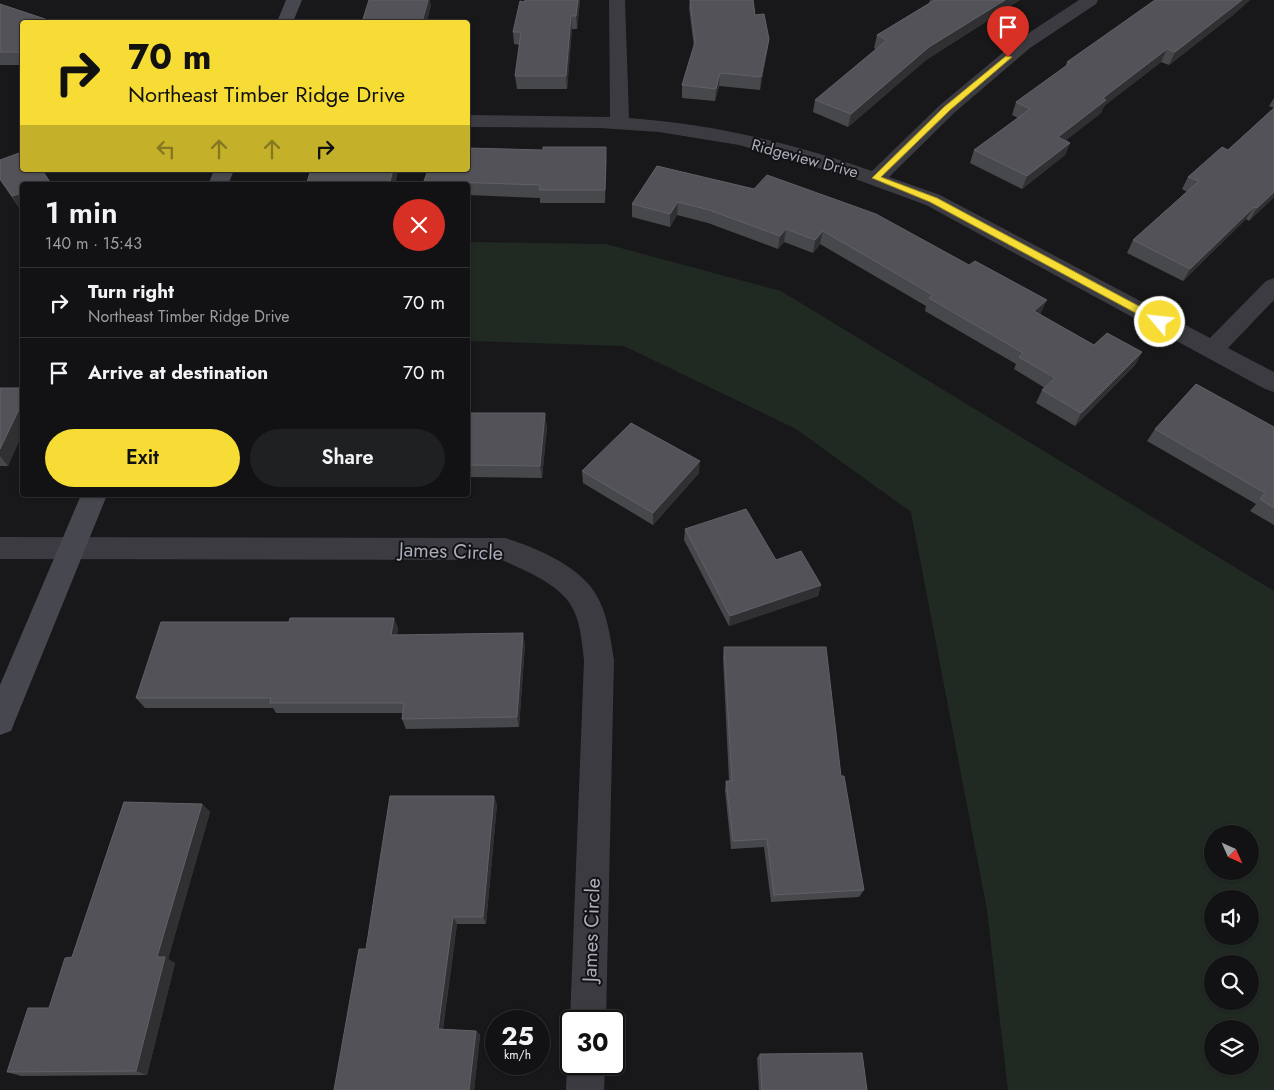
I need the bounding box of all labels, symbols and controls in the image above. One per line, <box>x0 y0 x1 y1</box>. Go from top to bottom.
pin <box>987 6 1029 57</box>
icon: arrive <box>994 13 1022 41</box>
text: 70 m <box>128 32 211 82</box>
icon: right <box>45 40 110 105</box>
text: Northeast Timber Ridge Drive <box>128 78 405 110</box>
street label: Ridgeview Drive <box>749 133 861 184</box>
icon: left <box>152 135 180 163</box>
icon: ahead <box>205 135 233 163</box>
icon: ahead <box>258 135 286 163</box>
icon: right <box>311 135 339 163</box>
text: 1 min <box>45 191 118 234</box>
button: close <box>393 199 445 251</box>
text: 140 m · 15:43 <box>45 232 142 255</box>
text: Turn right <box>88 278 174 305</box>
icon: right <box>45 289 73 317</box>
text: 70 m <box>403 289 445 316</box>
position arrow <box>1133 295 1185 347</box>
text: Northeast Timber Ridge Drive <box>88 305 290 328</box>
icon: arrive <box>45 359 73 387</box>
text: Arrive at destination <box>88 359 268 386</box>
text: 70 m <box>403 359 445 386</box>
button: Exit <box>45 429 240 487</box>
button: Share <box>250 429 445 487</box>
street label: James Circle <box>395 535 504 568</box>
north arrow <box>1204 825 1259 880</box>
map controls <box>1204 825 1259 1075</box>
street label: James Circle <box>575 877 608 986</box>
button: sound <box>1204 890 1259 945</box>
button: search <box>1204 955 1259 1010</box>
speed limit sign: 30 <box>560 1010 625 1075</box>
text: 25 <box>501 1018 534 1054</box>
button: layers <box>1204 1020 1259 1075</box>
text: km/h <box>504 1046 531 1064</box>

